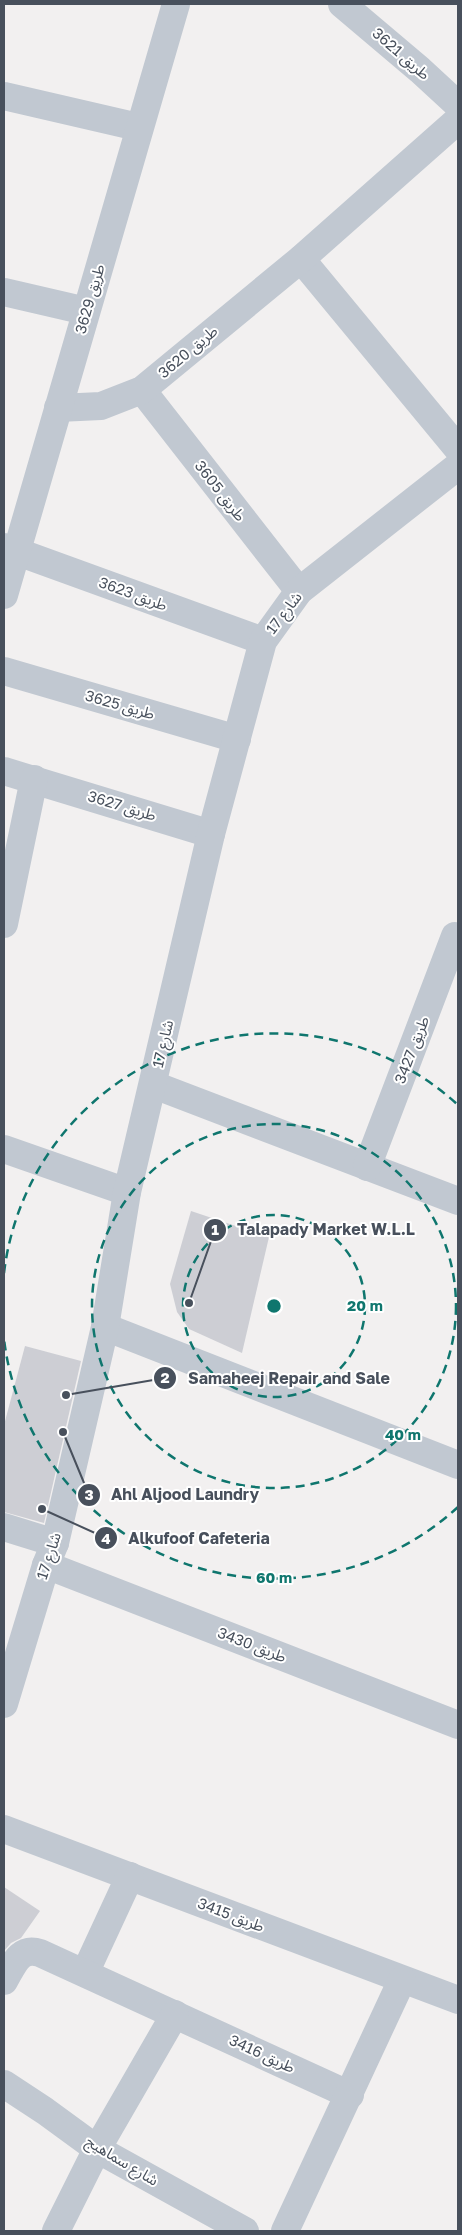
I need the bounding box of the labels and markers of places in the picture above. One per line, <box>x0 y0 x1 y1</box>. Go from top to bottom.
callout: Talapady Market W.L.L <box>202 1214 425 1245</box>
centre of rings <box>265 1297 283 1315</box>
callout: Samaheej Repair and Sale <box>153 1363 400 1394</box>
callout: Ahl Aljood Laundry <box>76 1479 270 1510</box>
callout: Alkufoof Cafeteria <box>93 1523 280 1554</box>

